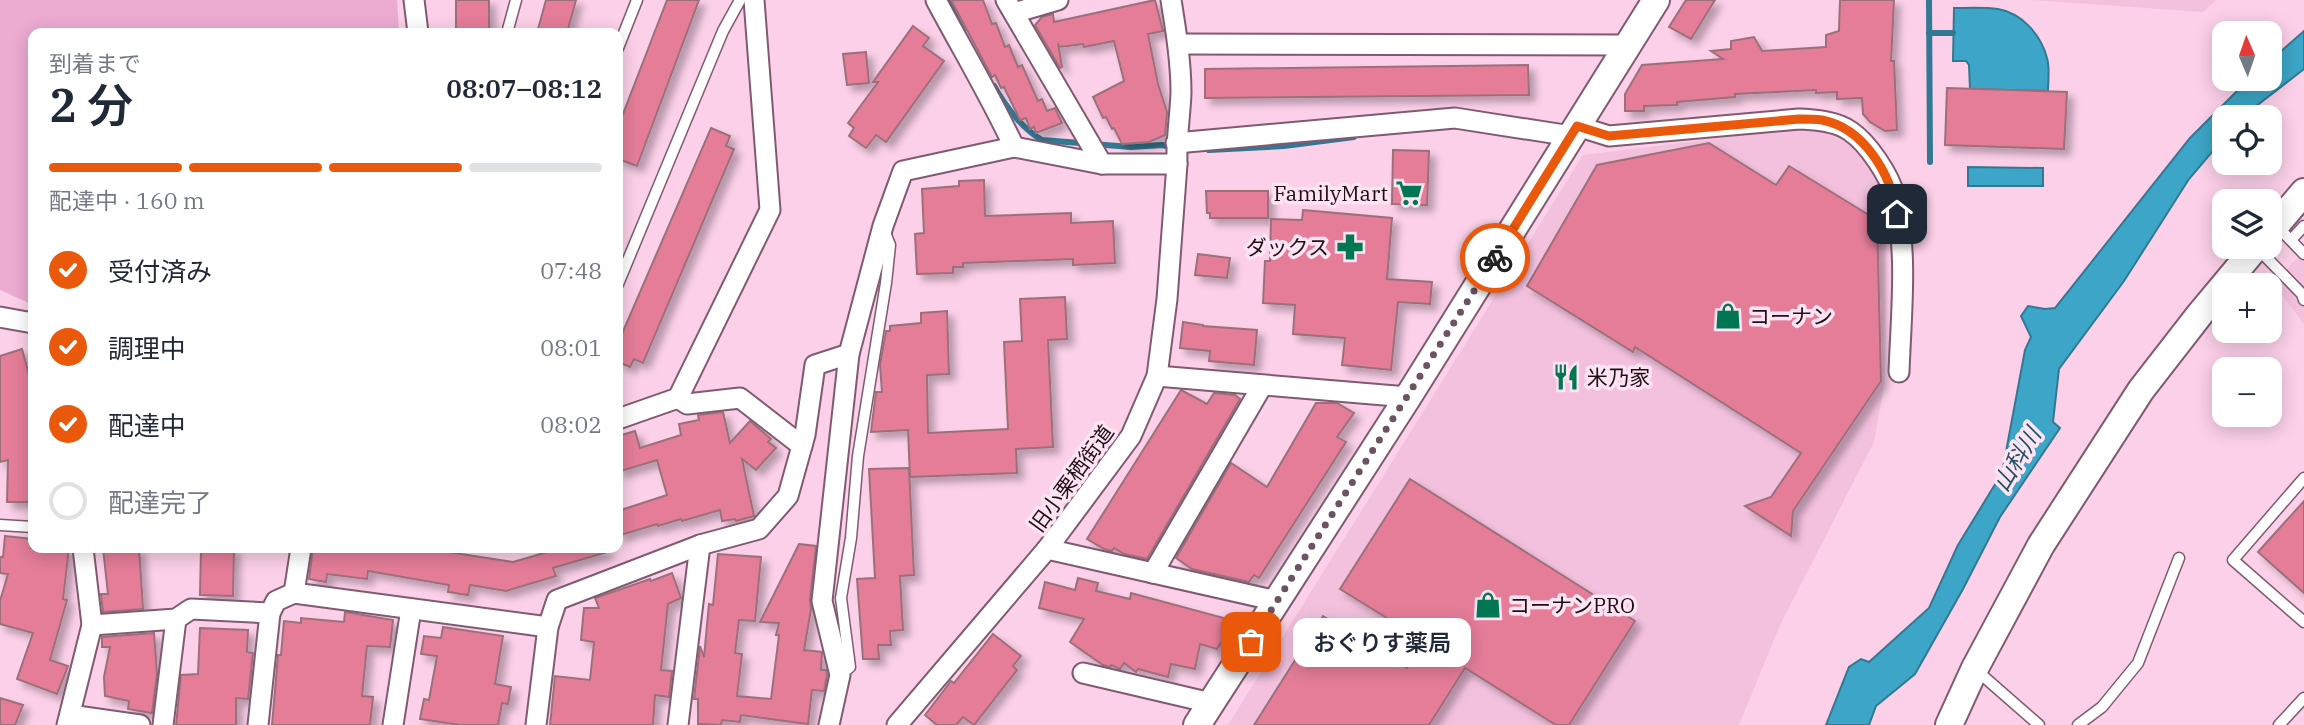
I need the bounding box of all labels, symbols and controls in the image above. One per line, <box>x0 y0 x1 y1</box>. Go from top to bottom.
north arrow <box>2212 21 2282 91</box>
map controls <box>2212 21 2282 427</box>
text: 到着まで <box>49 48 141 78</box>
text: 08:07–08:12 <box>446 71 602 105</box>
text: 2 分 <box>49 75 133 135</box>
button: locate <box>2212 105 2282 175</box>
supermarket icon: FamilyMart <box>1394 178 1424 208</box>
place label: FamilyMart <box>1273 179 1388 207</box>
pin <box>1867 184 1927 244</box>
text: 配達中 · 160 m <box>49 185 205 215</box>
button: layers <box>2212 189 2282 259</box>
icon: home <box>1878 195 1916 233</box>
courier <box>1460 223 1530 293</box>
pharmacy icon: ダックス <box>1335 232 1365 262</box>
place label: ダックス <box>1246 233 1329 261</box>
icon: bike <box>1476 239 1514 277</box>
icon: check <box>49 251 87 289</box>
text: 受付済み <box>108 254 212 288</box>
text: 07:48 <box>540 255 602 285</box>
button: + <box>2212 273 2282 343</box>
shop icon: コーナン <box>1713 301 1743 331</box>
place label: コーナン <box>1749 302 1833 330</box>
icon: check <box>49 328 87 366</box>
text: 調理中 <box>108 331 186 365</box>
text: 08:01 <box>540 332 602 362</box>
button: − <box>2212 357 2282 427</box>
restaurant icon: 米乃家 <box>1551 362 1581 392</box>
place label: 米乃家 <box>1587 363 1650 391</box>
icon: check <box>49 405 87 443</box>
text: 配達中 <box>108 408 186 442</box>
text: 08:02 <box>540 409 602 439</box>
street label: 旧小栗栖街道 <box>1023 419 1119 537</box>
water label: 山科川 <box>1985 419 2048 496</box>
text: 配達完了 <box>108 485 212 519</box>
shop icon: コーナンPRO <box>1473 590 1503 620</box>
place label: コーナンPRO <box>1509 591 1635 619</box>
pin <box>1221 612 1281 672</box>
callout: おぐりす薬局 <box>1293 618 1472 666</box>
icon: bag <box>1232 623 1270 661</box>
text: おぐりす薬局 <box>1313 627 1451 657</box>

